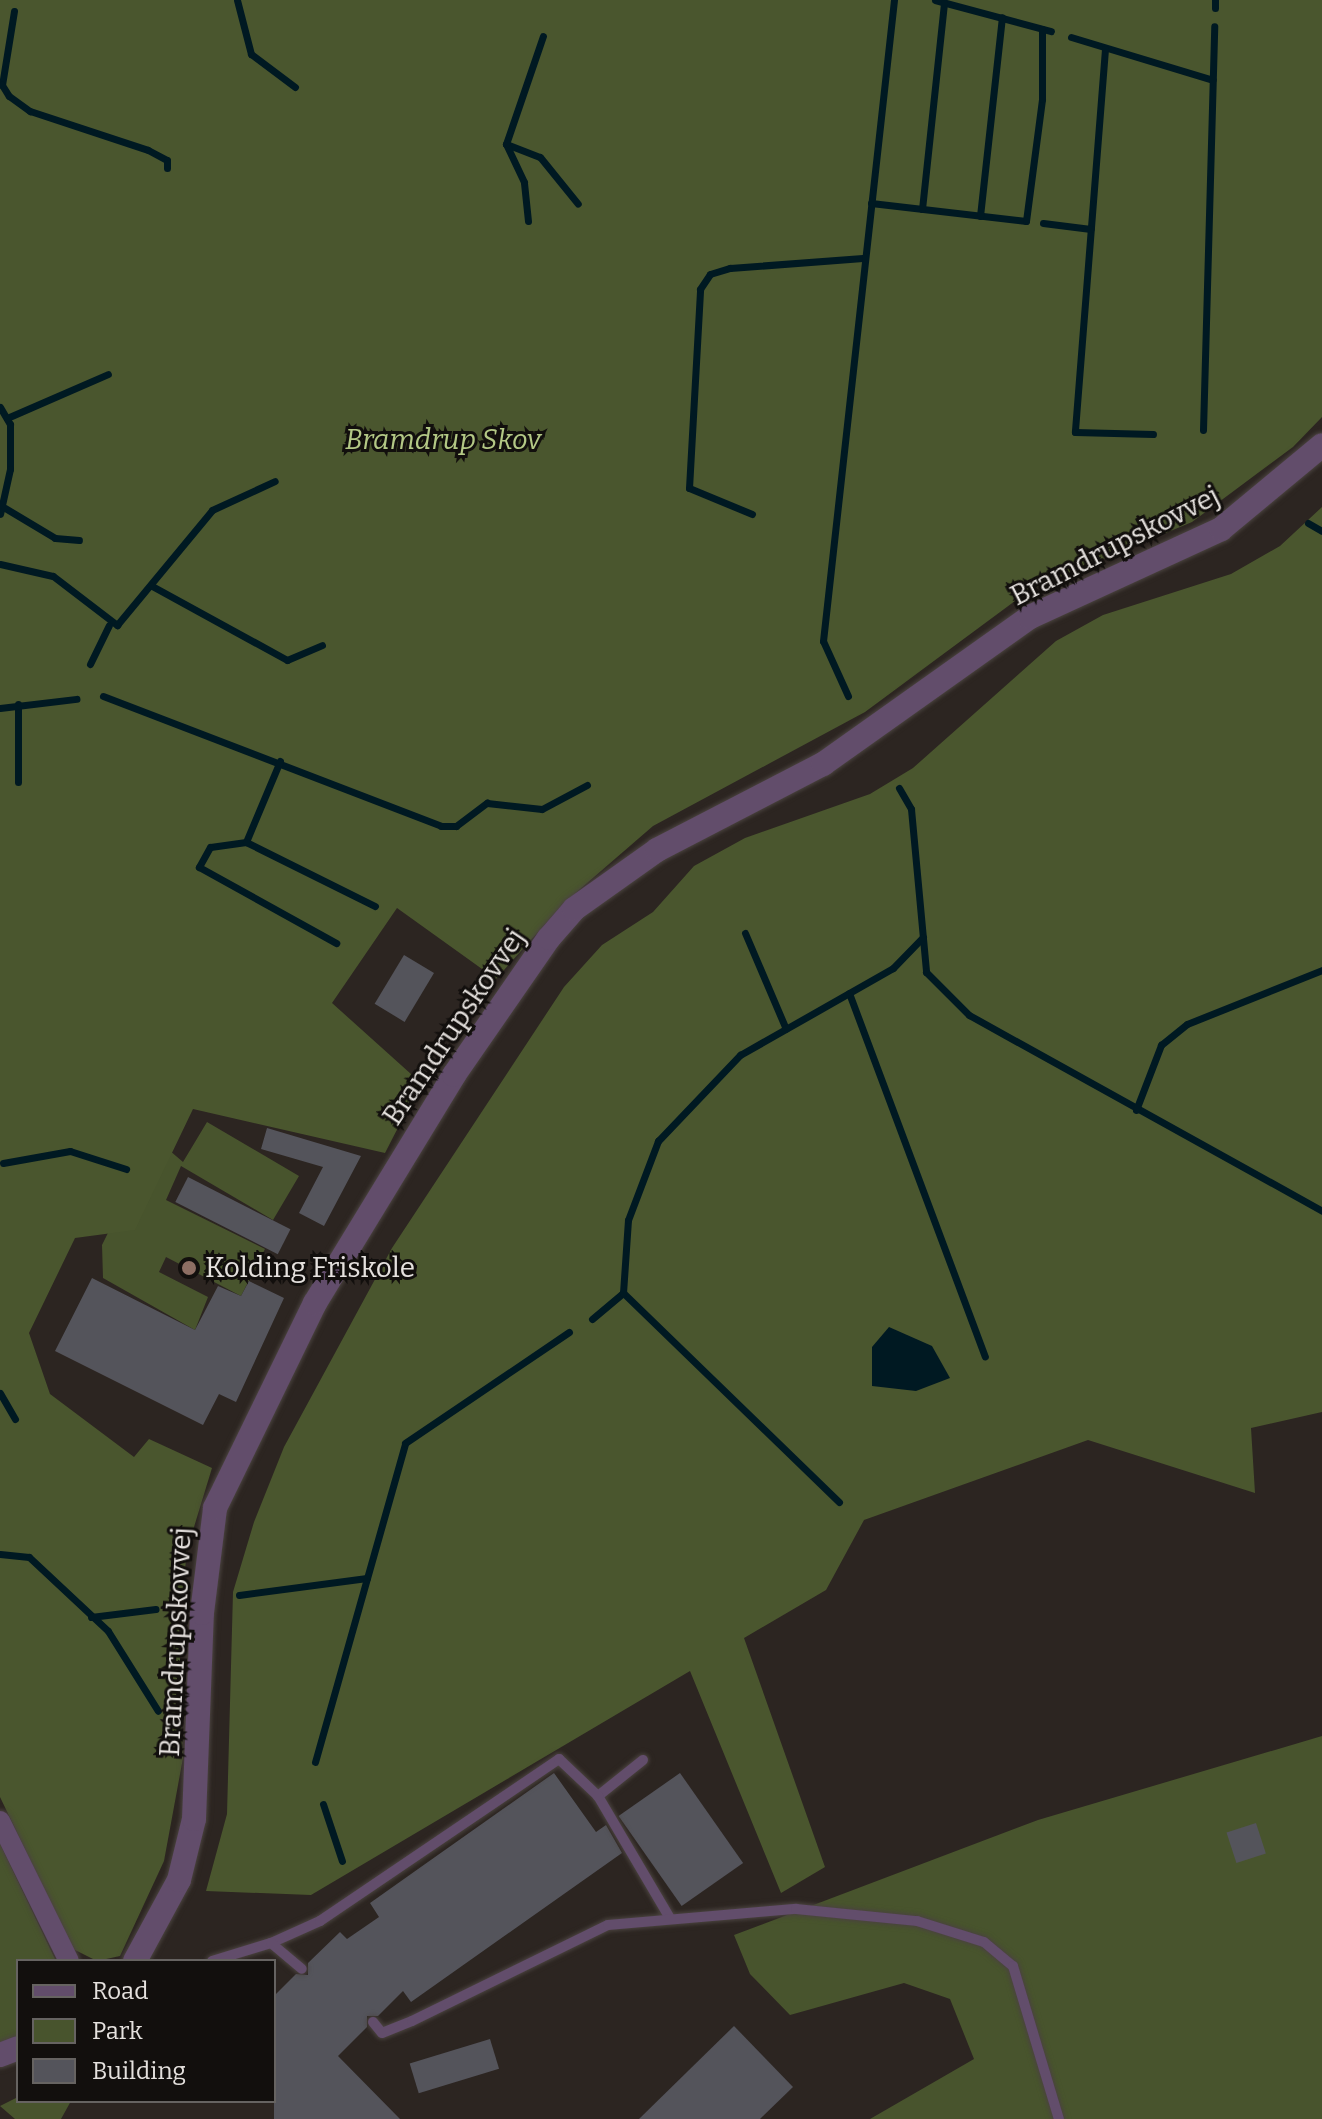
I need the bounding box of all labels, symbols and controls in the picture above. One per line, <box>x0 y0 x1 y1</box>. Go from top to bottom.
park label: Bramdrup Skov <box>345 423 541 457</box>
street label: Bramdrupskovvej <box>1005 479 1225 613</box>
street label: Bramdrupskovvej <box>376 922 532 1132</box>
place label: Kolding Friskole <box>205 1251 415 1285</box>
marker: Kolding Friskole <box>180 1259 198 1277</box>
street label: Bramdrupskovvej <box>153 1526 199 1758</box>
legend <box>16 1959 276 2103</box>
text: Road <box>92 1977 148 2005</box>
text: Park <box>92 2017 143 2045</box>
text: Building <box>92 2057 186 2085</box>

